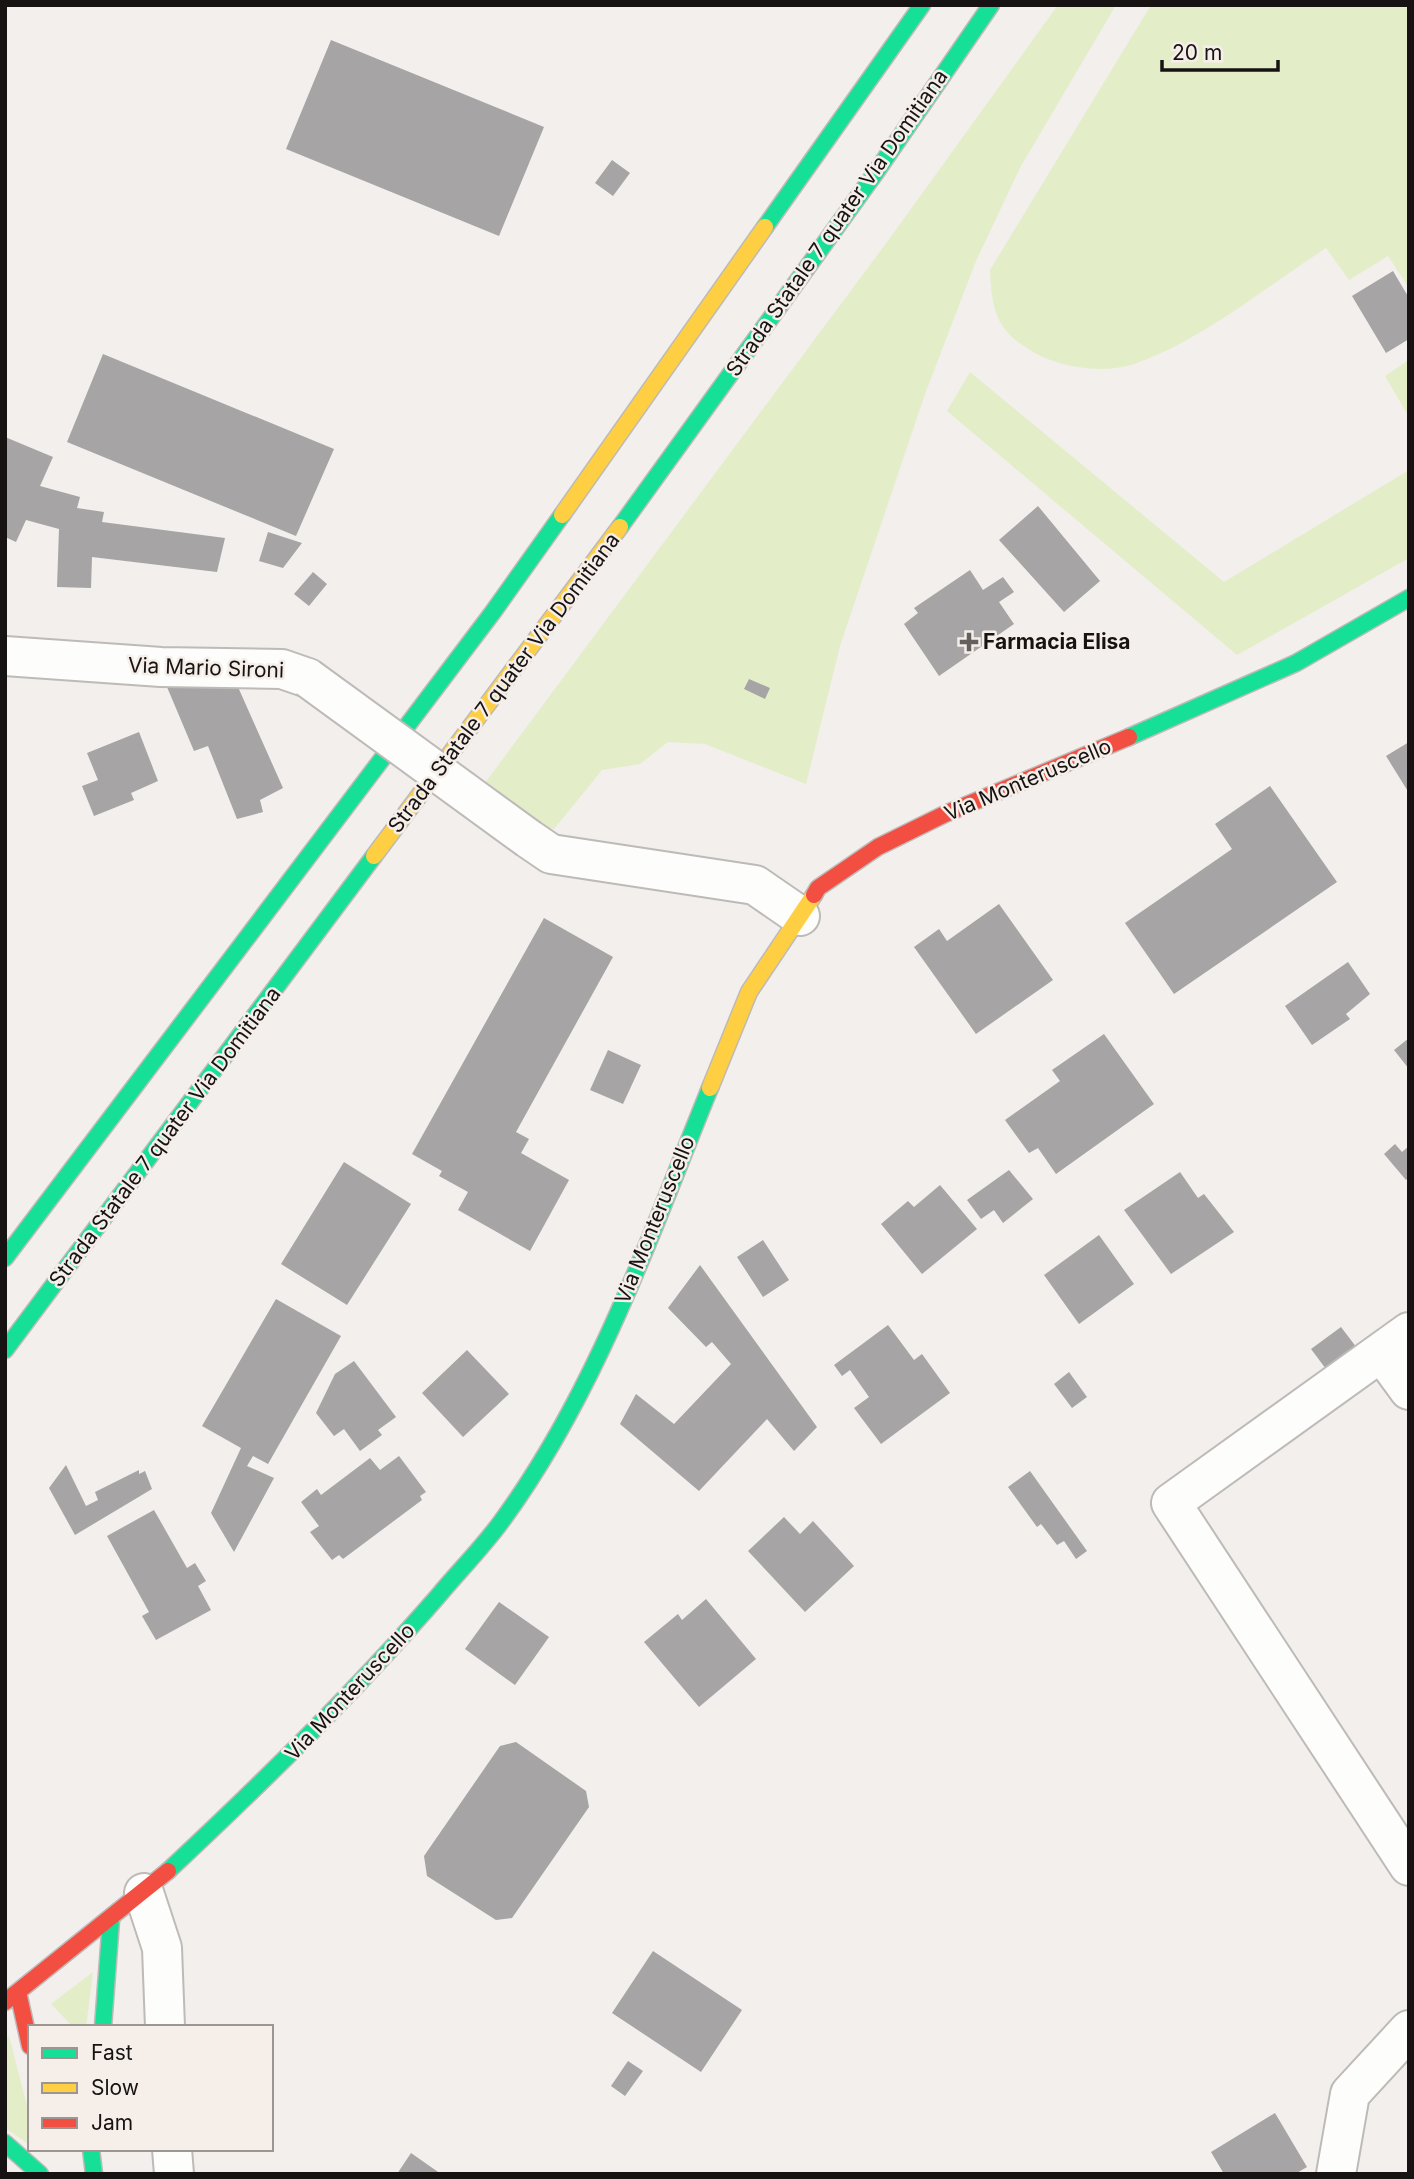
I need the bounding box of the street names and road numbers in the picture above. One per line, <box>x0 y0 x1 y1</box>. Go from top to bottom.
street label: Strada Statale 7 quater Via Domitiana <box>721 64 953 381</box>
street label: Strada Statale 7 quater Via Domitiana <box>383 528 625 838</box>
street label: Via Mario Sironi <box>128 652 284 683</box>
street label: Via Monteruscello <box>941 733 1115 826</box>
street label: Strada Statale 7 quater Via Domitiana <box>44 982 286 1292</box>
street label: Via Monteruscello <box>610 1132 700 1307</box>
street label: Via Monteruscello <box>280 1618 420 1765</box>

